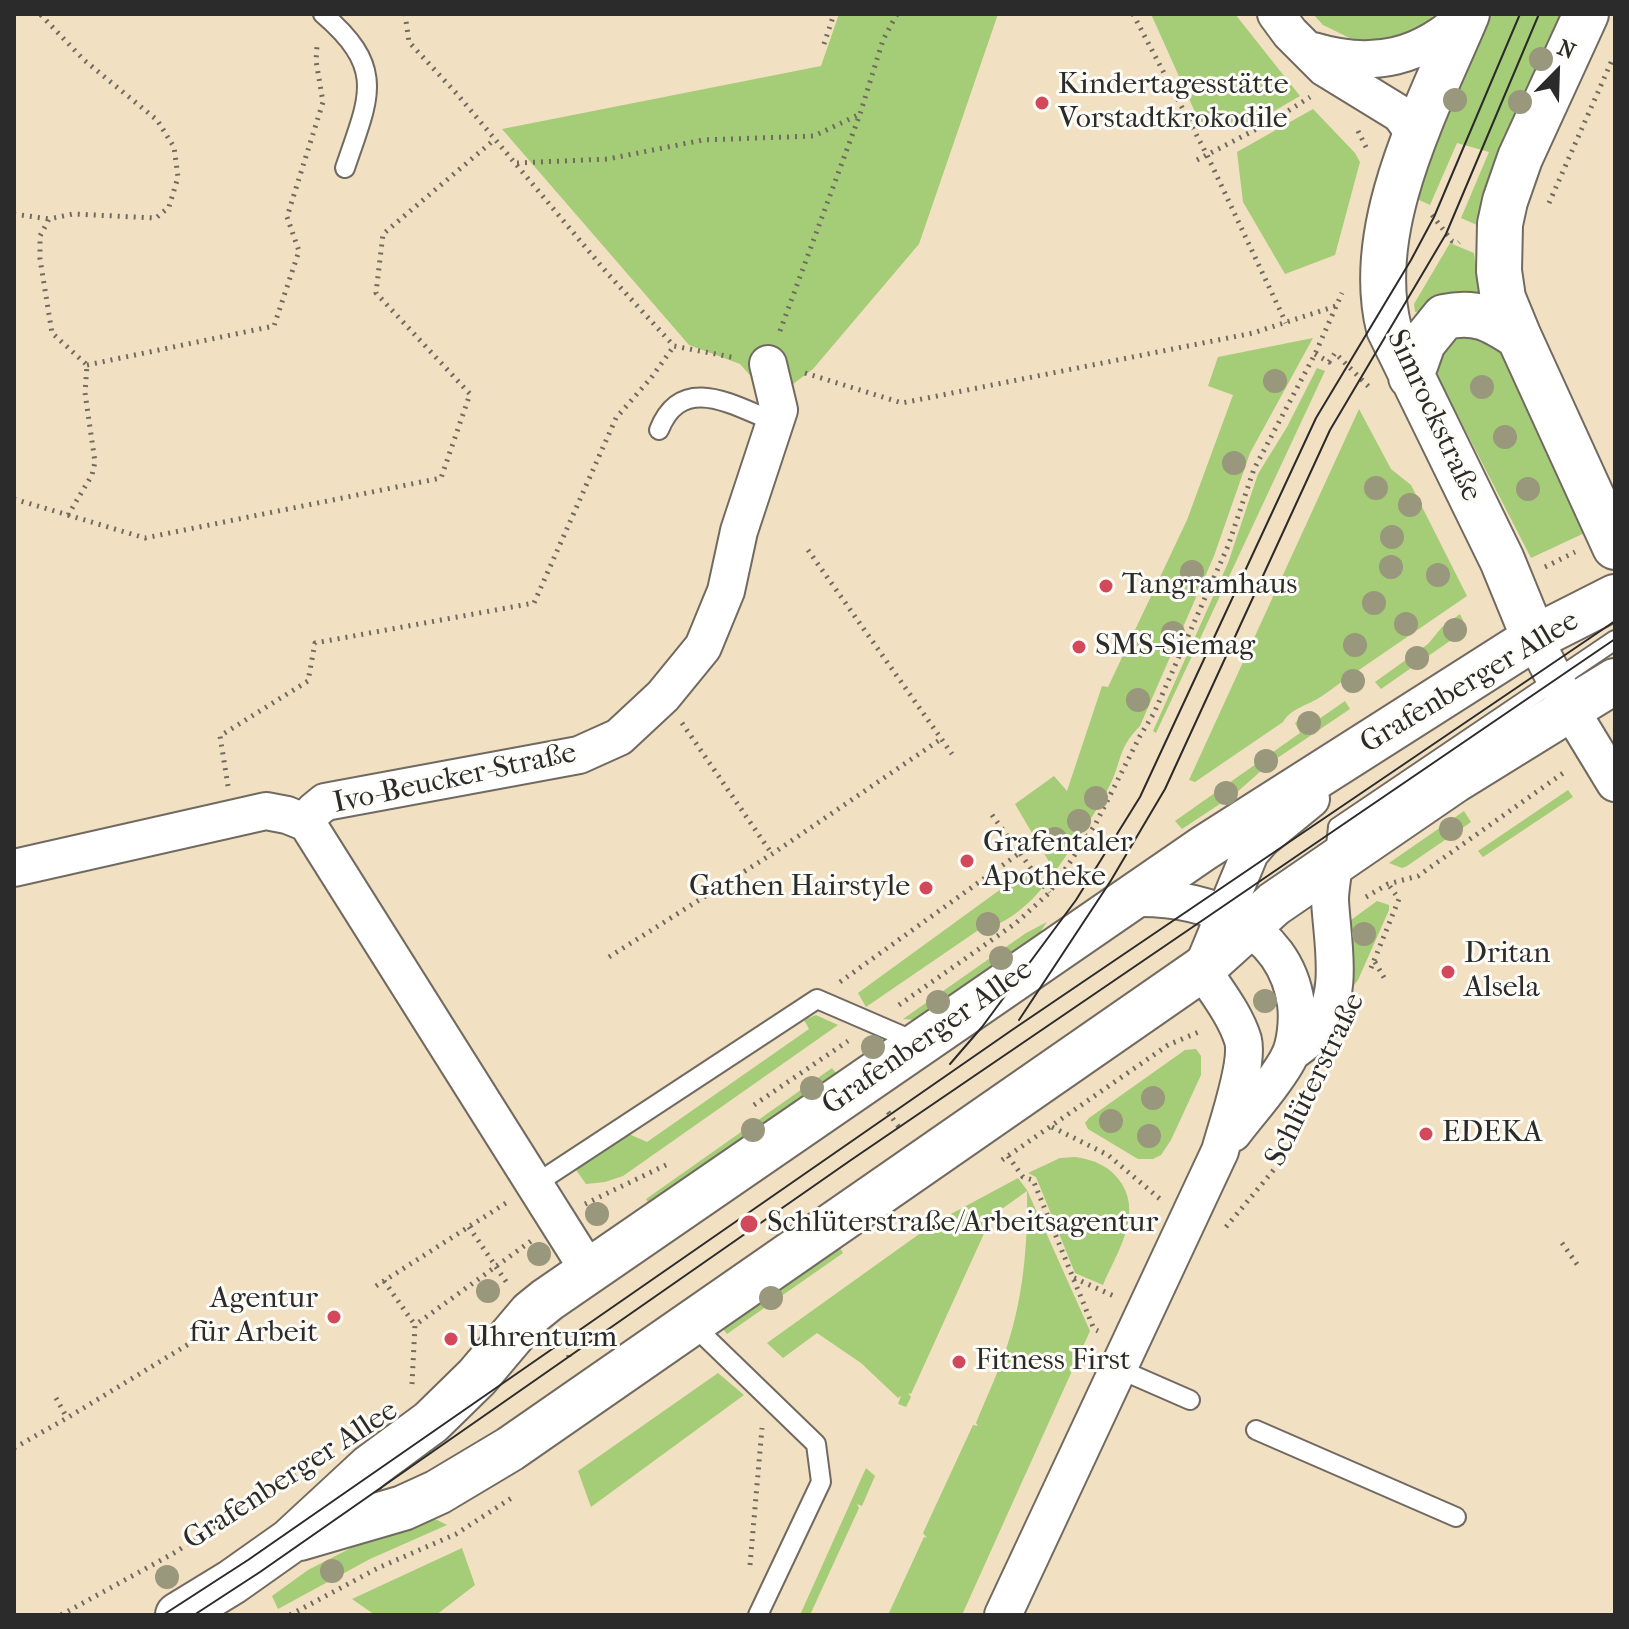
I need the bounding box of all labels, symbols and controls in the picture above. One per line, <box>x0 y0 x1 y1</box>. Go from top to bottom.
north arrow <box>1517 32 1597 112</box>
text: N <box>1554 35 1579 65</box>
place label: Kindertagesstätte Vorstadtkrokodile <box>1058 68 1288 138</box>
marker: Kindertagesstätte Vorstadtkrokodile <box>1033 94 1051 112</box>
street label: Simrockstraße <box>1378 324 1488 508</box>
place label: Tangramhaus <box>1122 568 1297 604</box>
marker: Tangramhaus <box>1097 577 1115 595</box>
street label: Grafenberger Allee <box>1354 604 1586 762</box>
place label: SMS-Siemag <box>1095 629 1255 665</box>
marker: SMS-Siemag <box>1070 638 1088 656</box>
street label: Ivo-Beucker-Straße <box>330 736 580 822</box>
place label: Grafentaler Apotheke <box>983 826 1133 896</box>
marker: Grafentaler Apotheke <box>958 852 976 870</box>
place label: Gathen Hairstyle <box>689 870 910 906</box>
marker: Gathen Hairstyle <box>917 879 935 897</box>
place label: Dritan Alsela <box>1464 937 1550 1008</box>
street label: Grafenberger Allee <box>816 952 1040 1124</box>
marker: Dritan Alsela <box>1439 963 1457 981</box>
street label: Schlüterstraße <box>1259 987 1373 1173</box>
place label: EDEKA <box>1442 1116 1542 1152</box>
marker: EDEKA <box>1417 1125 1435 1143</box>
place label: Schlüterstraße/Arbeitsagentur <box>767 1206 1158 1242</box>
marker: Schlüterstraße/Arbeitsagentur <box>738 1213 760 1235</box>
place label: Agentur für Arbeit <box>190 1282 318 1352</box>
marker: Agentur für Arbeit <box>325 1308 343 1326</box>
place label: Uhrenturm <box>467 1321 617 1357</box>
marker: Uhrenturm <box>442 1330 460 1348</box>
place label: Fitness First <box>975 1344 1131 1380</box>
marker: Fitness First <box>950 1353 968 1371</box>
street label: Grafenberger Allee <box>177 1393 405 1559</box>

